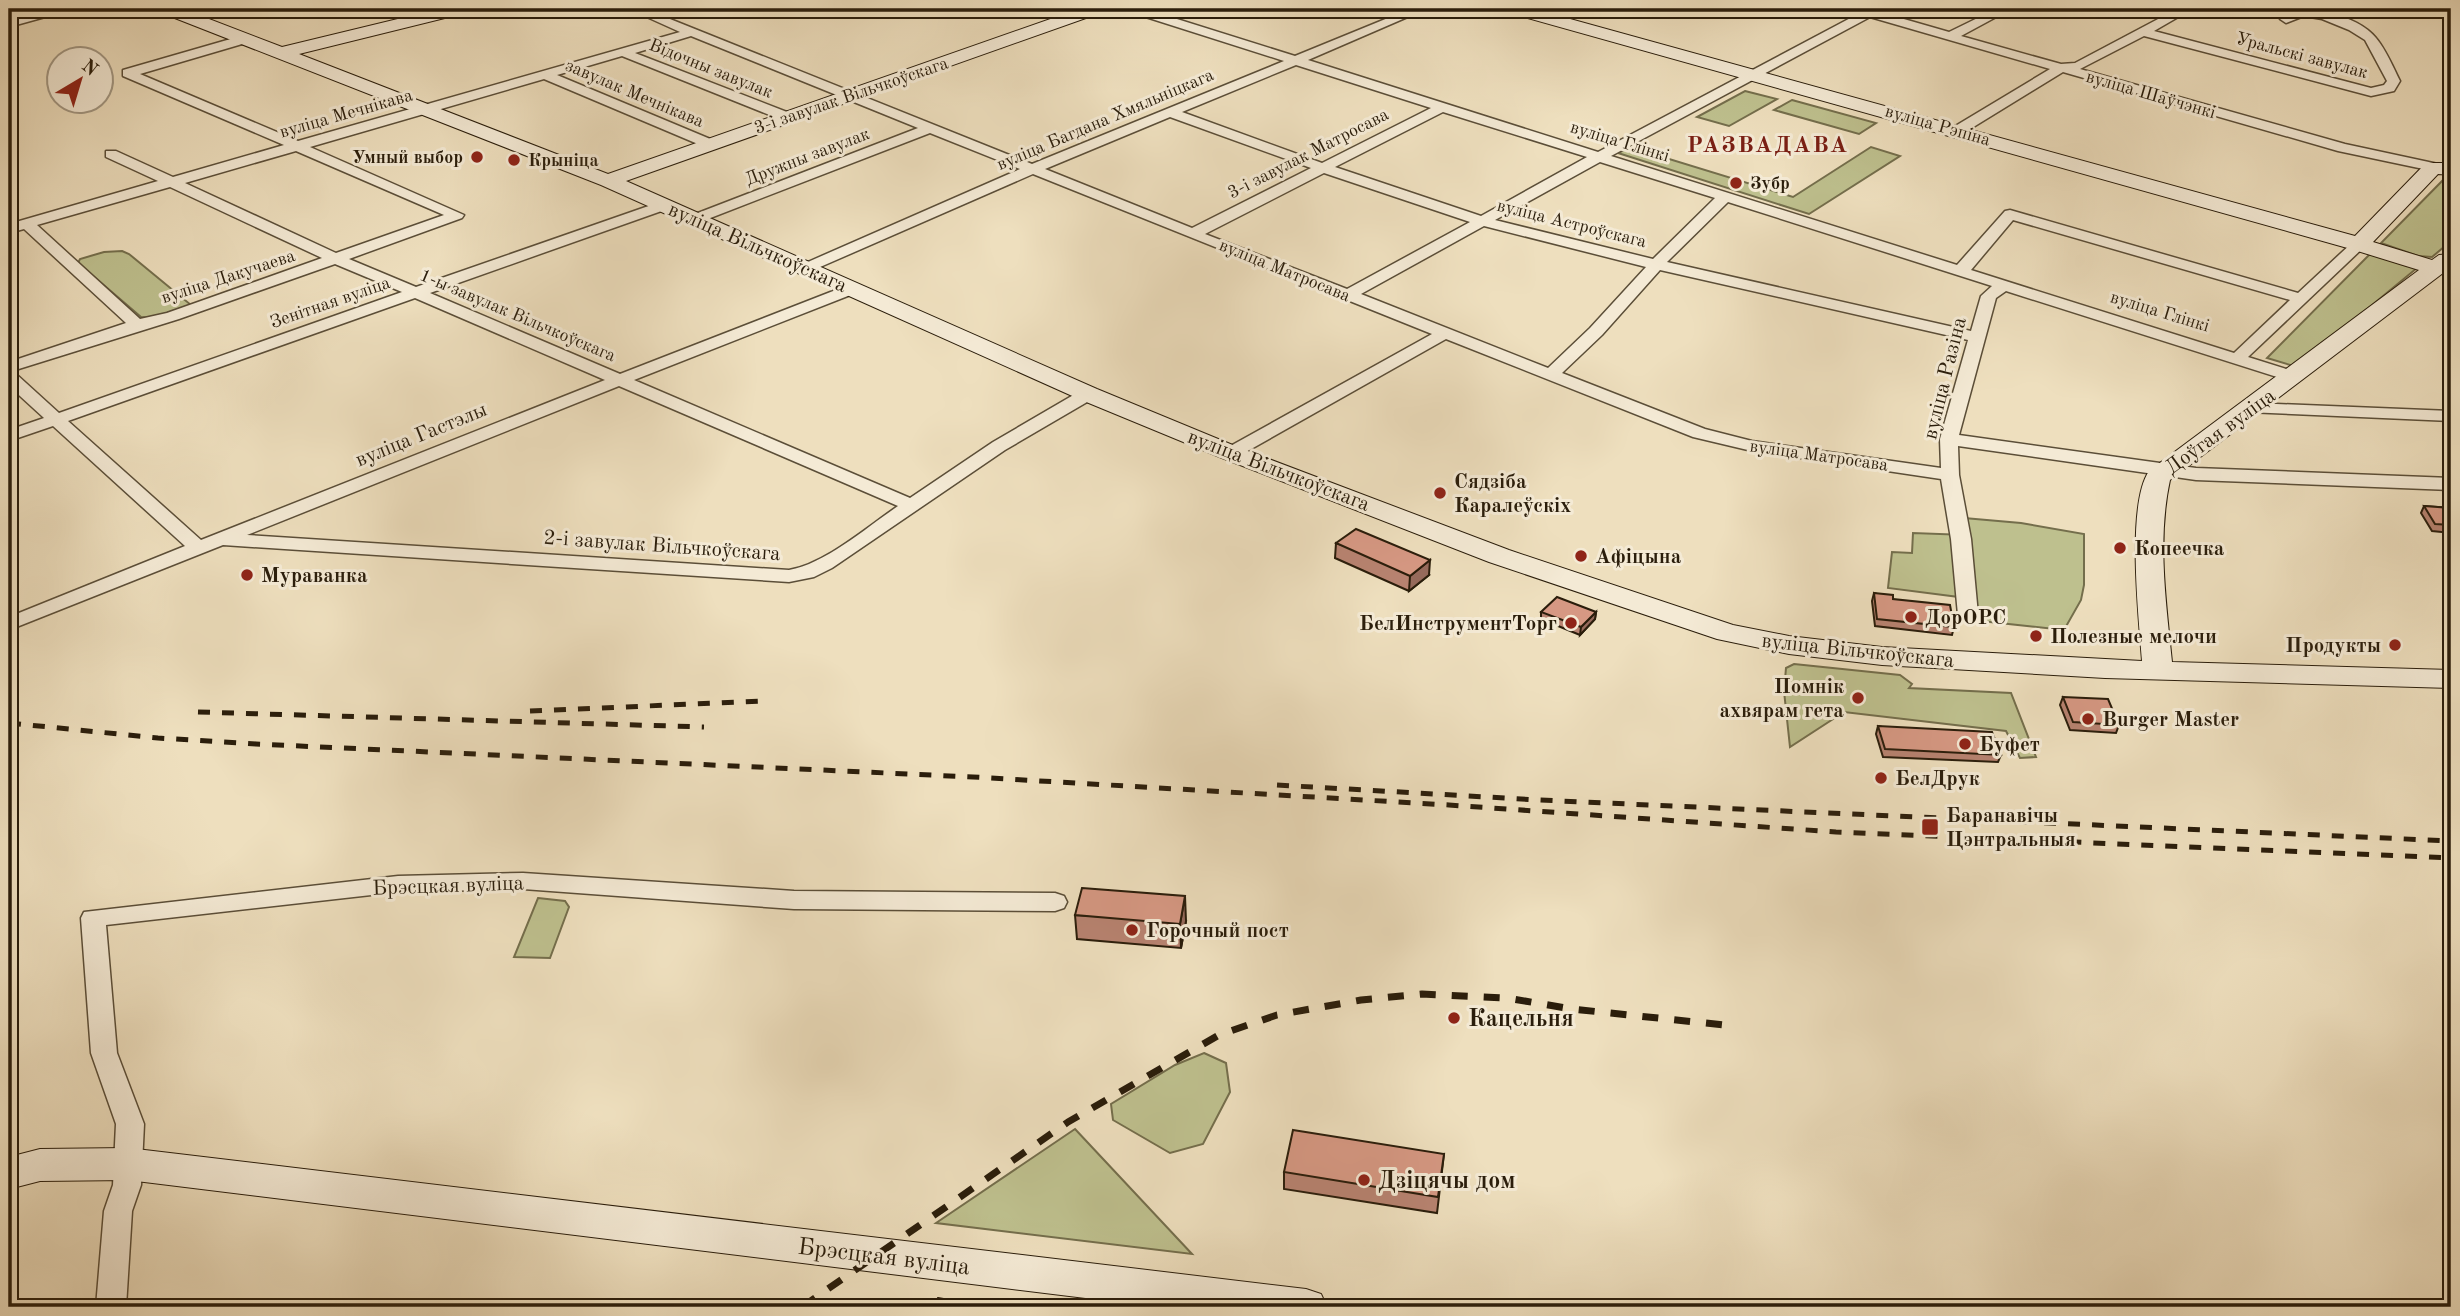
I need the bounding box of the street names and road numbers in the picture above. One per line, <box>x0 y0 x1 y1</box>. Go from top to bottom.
street label: Уральскі завулак <box>2234 30 2370 82</box>
street label: Відочны завулак <box>646 36 775 102</box>
street label: 3-і завулак Вільчкоўскага <box>752 54 951 138</box>
street label: завулак Мечнікава <box>563 57 707 131</box>
street label: вуліца Багдана Хмяльніцкага <box>994 66 1217 174</box>
street label: вуліца Шаўчэнкі <box>2084 68 2218 122</box>
street label: вуліца Мечнікава <box>278 86 415 142</box>
street label: вуліца Рэпіна <box>1883 102 1993 150</box>
street label: 3-і завулак Матросава <box>1225 105 1392 202</box>
street label: вуліца Глінкі <box>1568 118 1672 166</box>
street label: Дружны завулак <box>743 125 872 189</box>
street label: вуліца Астроўскага <box>1495 197 1648 251</box>
street label: вуліца Вільчкоўскага <box>665 199 850 297</box>
street label: вуліца Матросава <box>1216 236 1353 306</box>
street label: вуліца Дакучаева <box>159 247 297 307</box>
street label: 1-ы завулак Вільчкоўскага <box>417 266 618 365</box>
street label: Зенітная вуліца <box>268 274 393 332</box>
street label: вуліца Глінкі <box>2108 288 2212 336</box>
street label: вуліца Разіна <box>1920 315 1971 442</box>
street label: Доўгая вуліца <box>2162 385 2280 479</box>
street label: вуліца Гастэлы <box>353 399 490 471</box>
street label: вуліца Вільчкоўскага <box>1184 427 1373 516</box>
street label: вуліца Матросава <box>1748 437 1889 475</box>
street label: 2-і завулак Вільчкоўскага <box>543 528 781 565</box>
street label: вуліца Вільчкоўскага <box>1761 631 1955 672</box>
street label: Брэсцкая вуліца <box>372 873 524 900</box>
street label: Брэсцкая вуліца <box>796 1236 971 1280</box>

